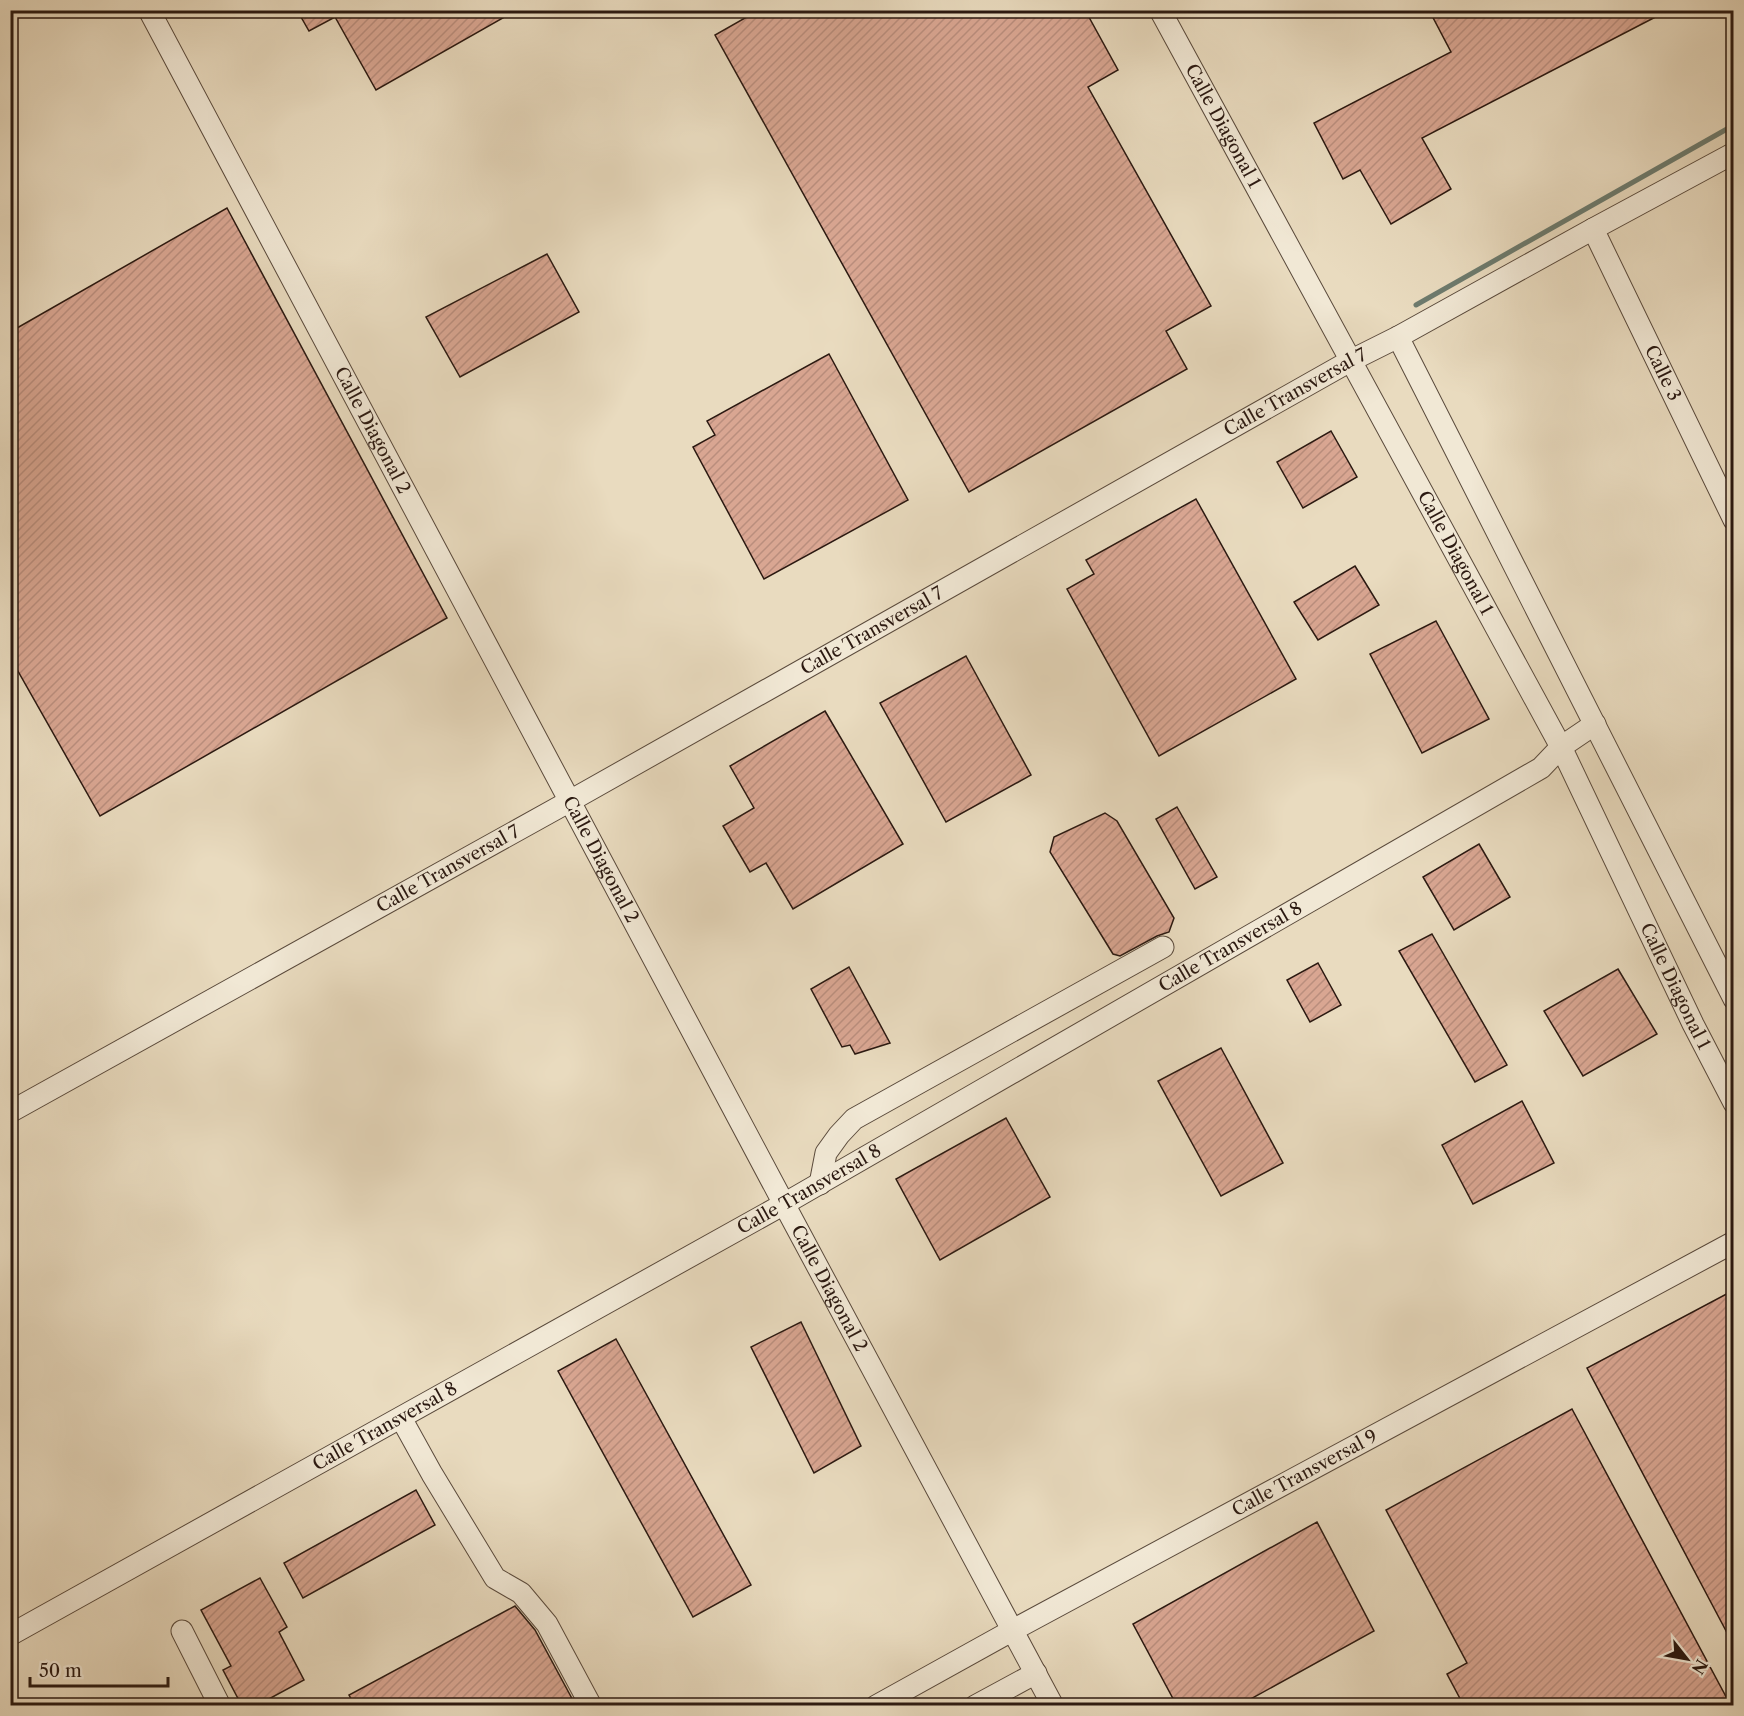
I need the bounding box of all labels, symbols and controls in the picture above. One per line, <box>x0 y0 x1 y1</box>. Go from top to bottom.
street label: Calle Diagonal 1 <box>1181 60 1266 192</box>
street label: Calle 3 <box>1640 342 1686 404</box>
street label: Calle Transversal 7 <box>1220 343 1370 441</box>
street label: Calle Diagonal 2 <box>330 363 415 497</box>
street label: Calle Diagonal 1 <box>1413 487 1498 619</box>
street label: Calle Transversal 7 <box>797 582 947 680</box>
street label: Calle Diagonal 2 <box>558 792 643 926</box>
street label: Calle Transversal 7 <box>373 820 523 917</box>
street label: Calle Transversal 8 <box>1155 897 1306 997</box>
street label: Calle Diagonal 1 <box>1635 919 1715 1053</box>
street label: Calle Transversal 8 <box>733 1140 885 1239</box>
street label: Calle Diagonal 2 <box>786 1221 872 1355</box>
street label: Calle Transversal 8 <box>309 1377 461 1475</box>
street label: Calle Transversal 9 <box>1228 1425 1381 1521</box>
north arrow <box>1657 1629 1717 1689</box>
scale bar <box>30 1650 168 1688</box>
text: N <box>1688 1656 1712 1678</box>
text: 50 m <box>39 1660 82 1682</box>

